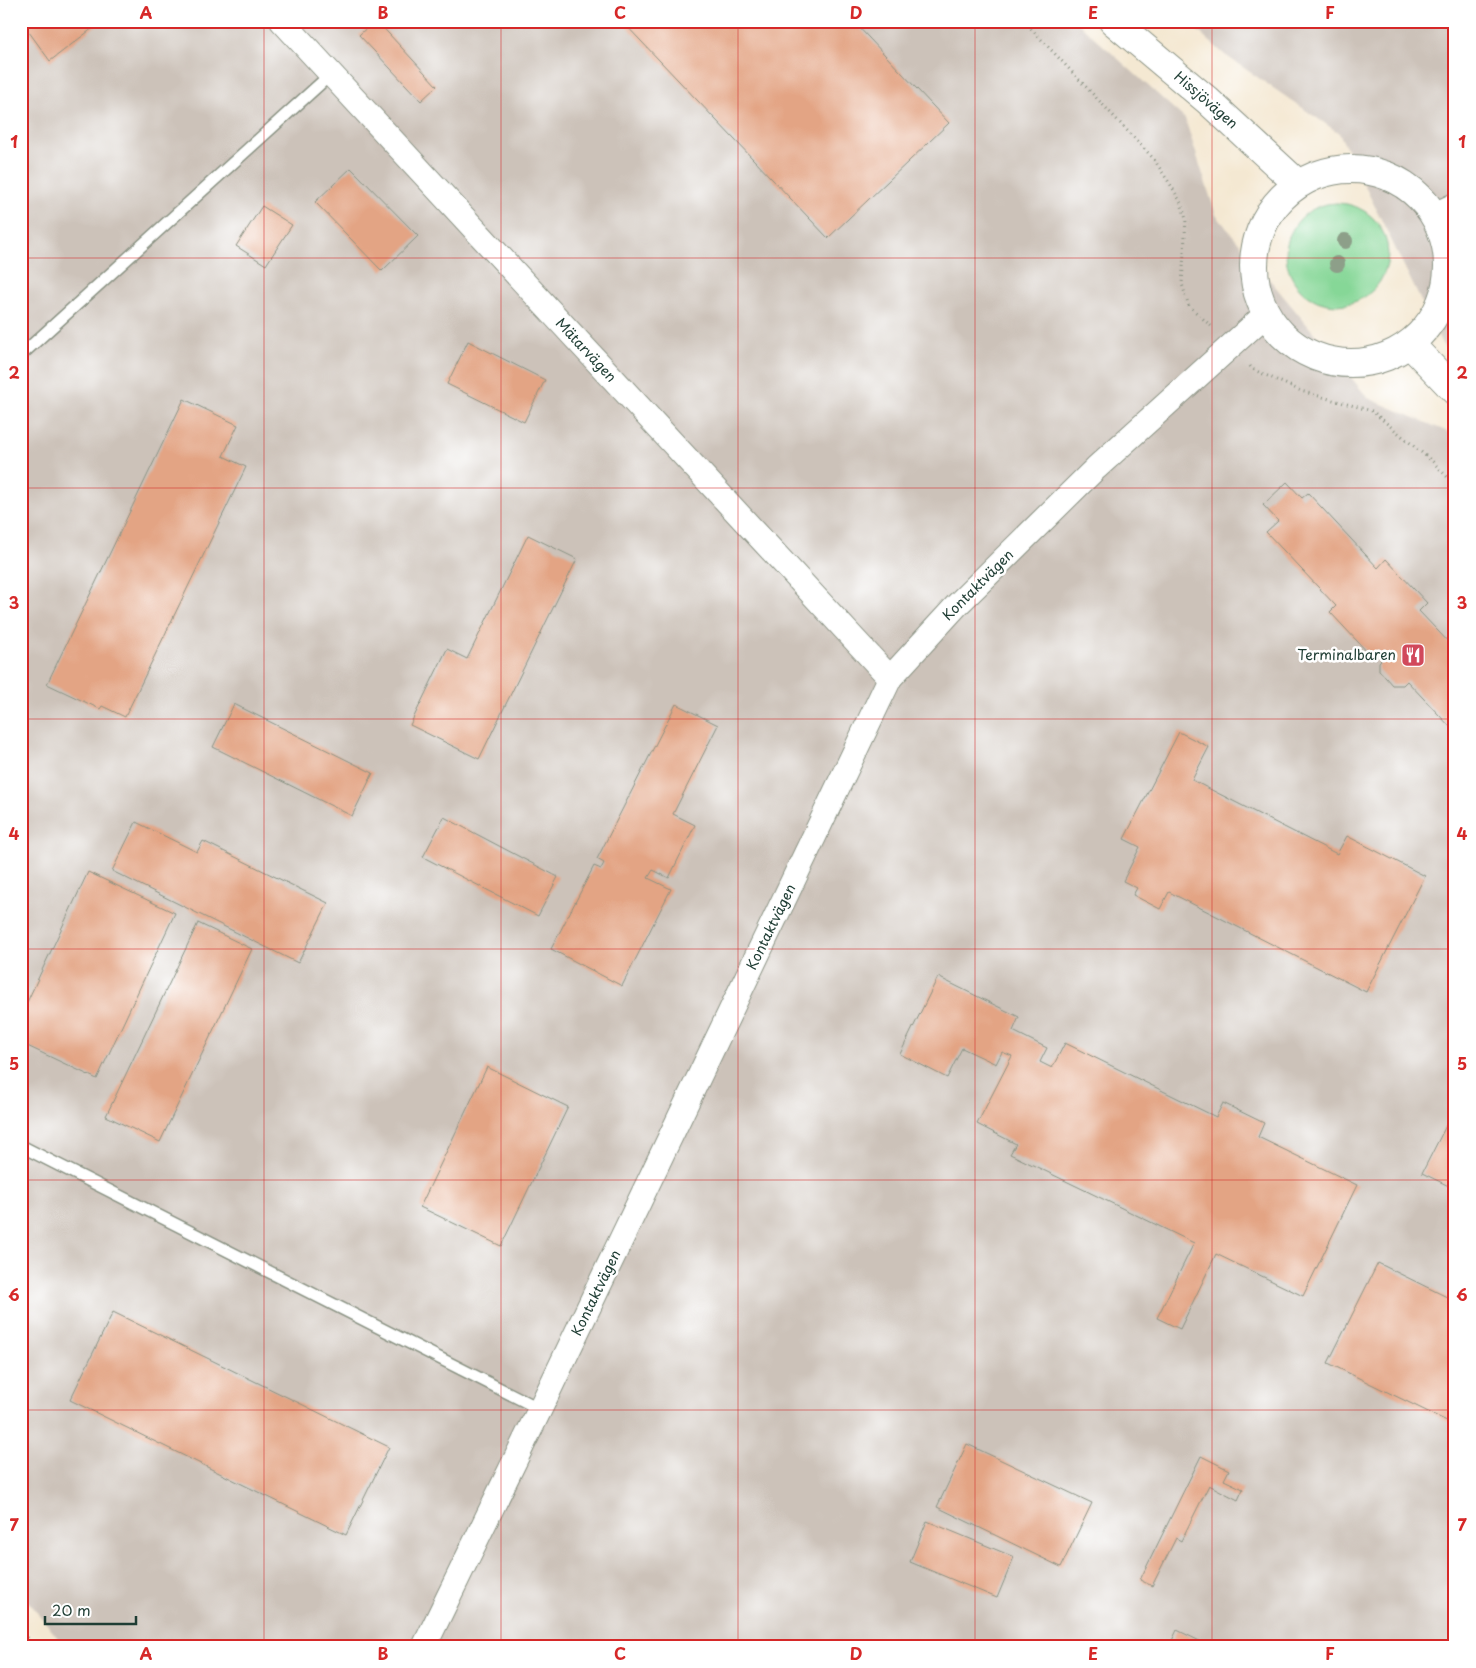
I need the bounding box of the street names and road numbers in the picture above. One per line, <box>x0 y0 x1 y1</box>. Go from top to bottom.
street label: Hissjövägen <box>1170 66 1243 133</box>
street label: Mätarvägen <box>551 313 622 386</box>
street label: Kontaktvägen <box>937 544 1018 625</box>
street label: Kontaktvägen <box>741 880 800 973</box>
street label: Kontaktvägen <box>566 1246 625 1339</box>

